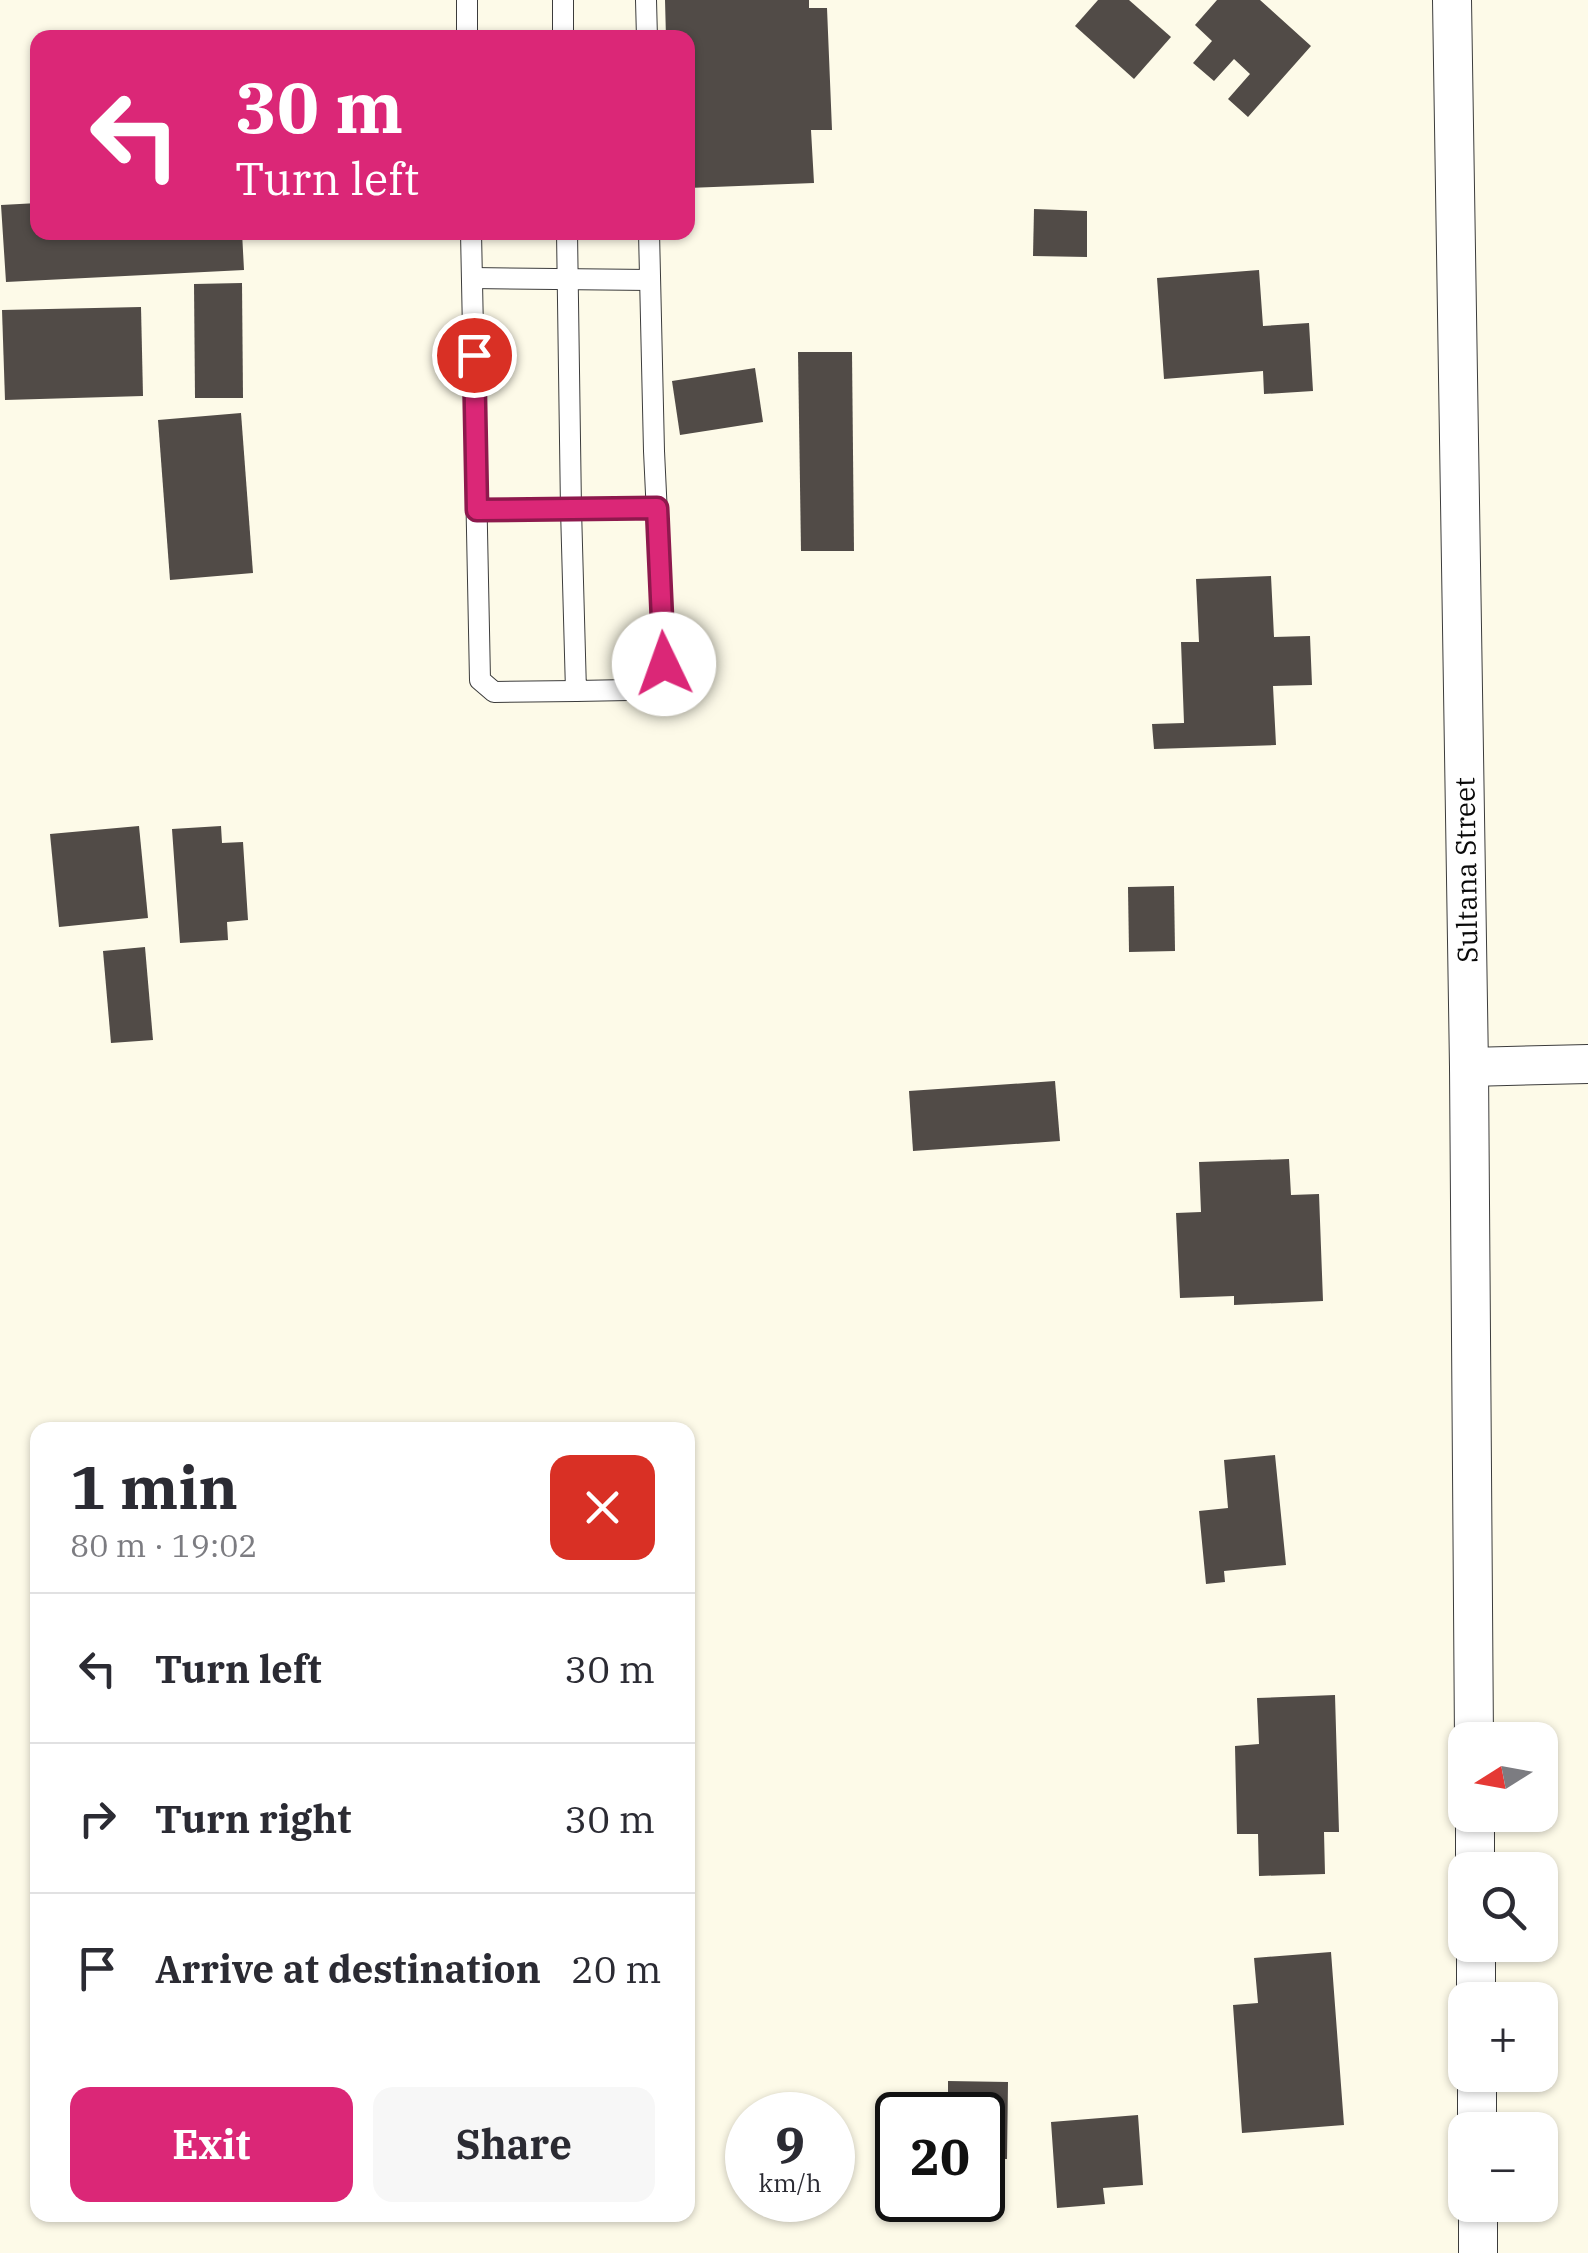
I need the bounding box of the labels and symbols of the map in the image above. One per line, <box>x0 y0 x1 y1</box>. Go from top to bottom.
pin <box>432 313 517 398</box>
position arrow <box>612 612 716 716</box>
street label: Sultana Street <box>1445 777 1486 963</box>
north arrow <box>1448 1722 1558 1832</box>
speed limit sign: 20 <box>875 2092 1005 2222</box>

